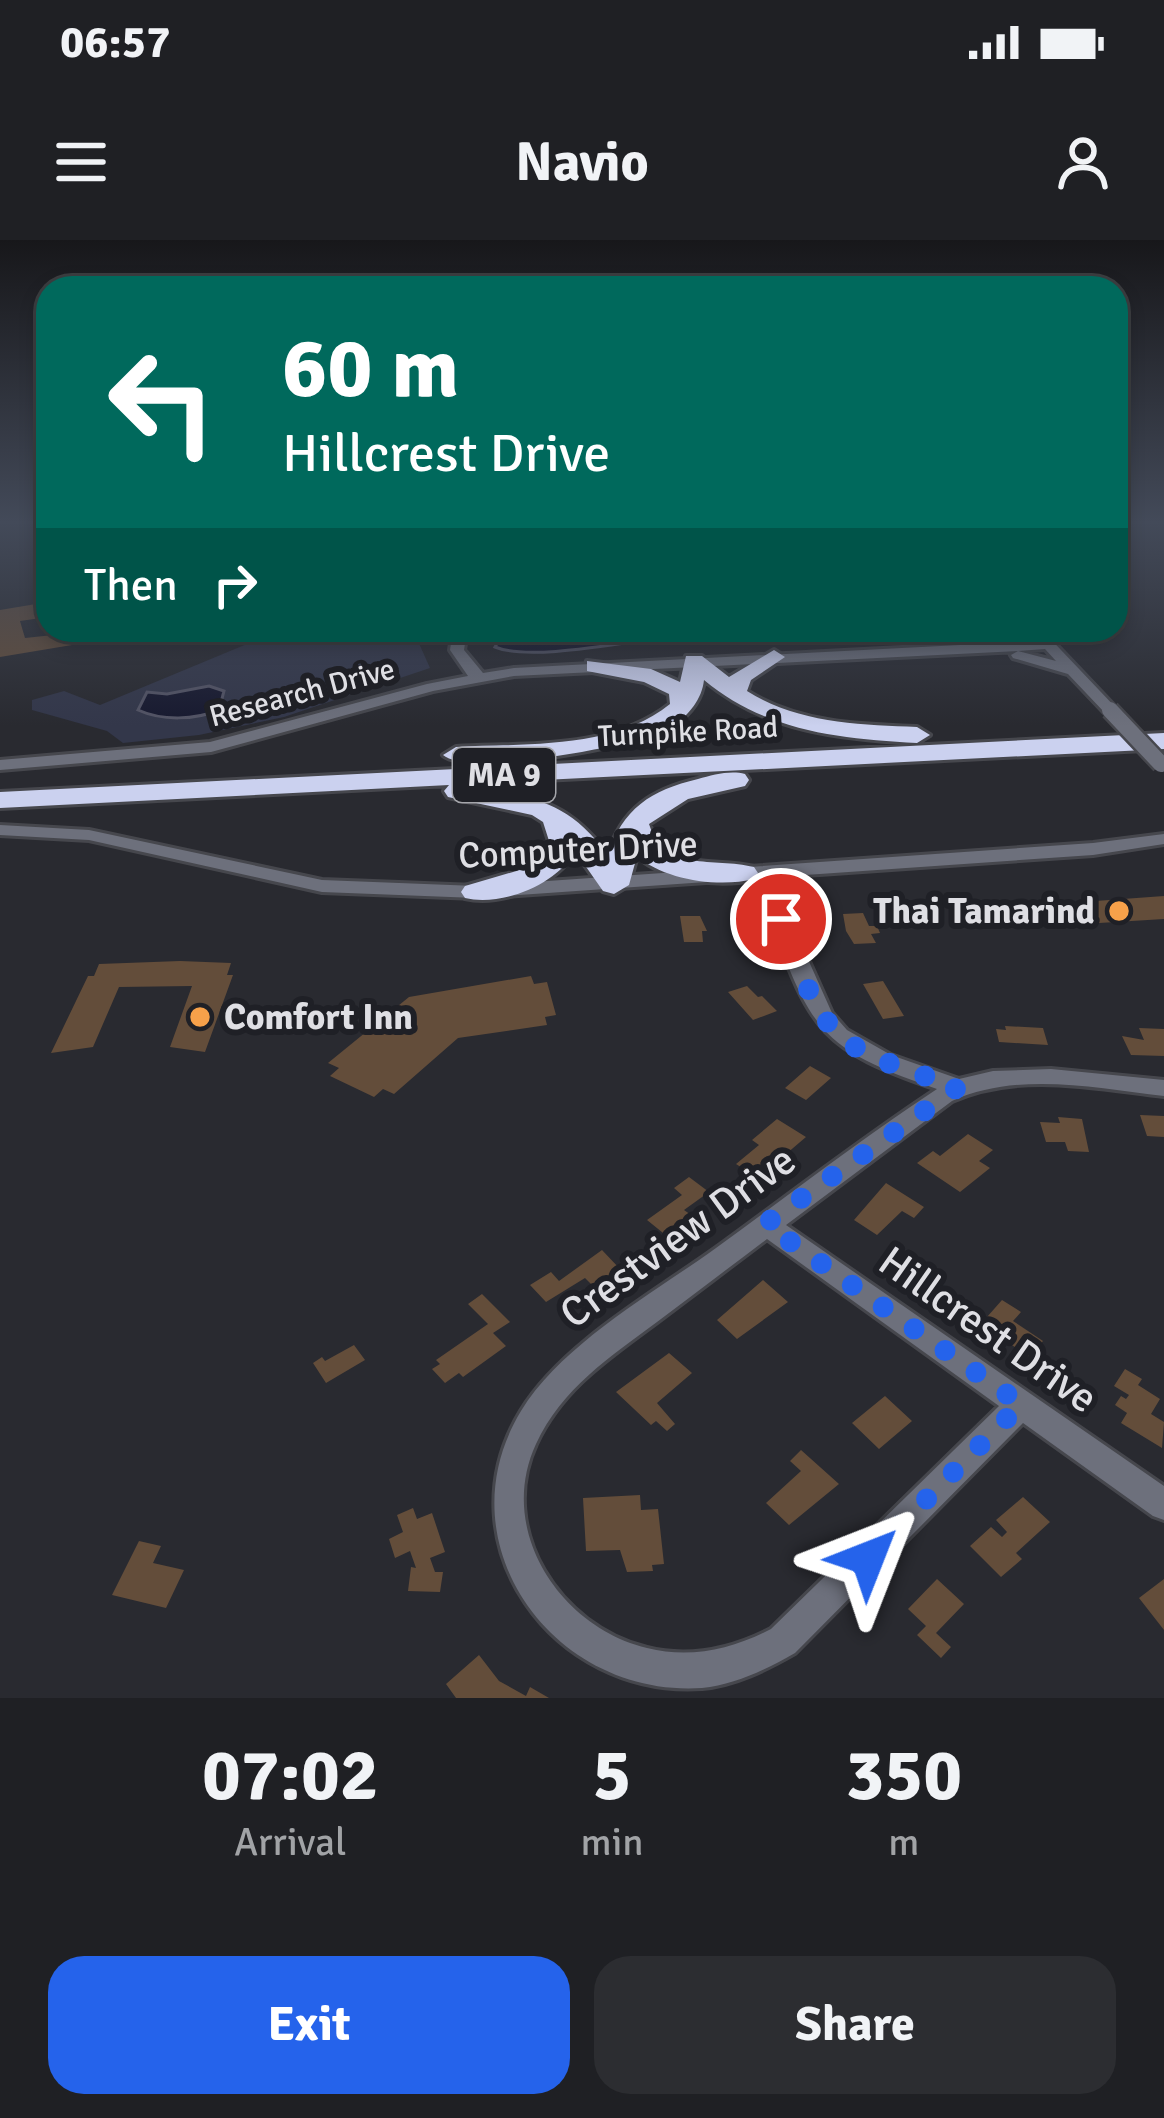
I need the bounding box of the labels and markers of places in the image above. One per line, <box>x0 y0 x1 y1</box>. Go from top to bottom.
pin <box>730 868 832 970</box>
place label: Thai Tamarind <box>873 889 1095 934</box>
marker: Thai Tamarind <box>1106 898 1132 924</box>
place label: Comfort Inn <box>224 995 413 1040</box>
marker: Comfort Inn <box>187 1004 213 1030</box>

